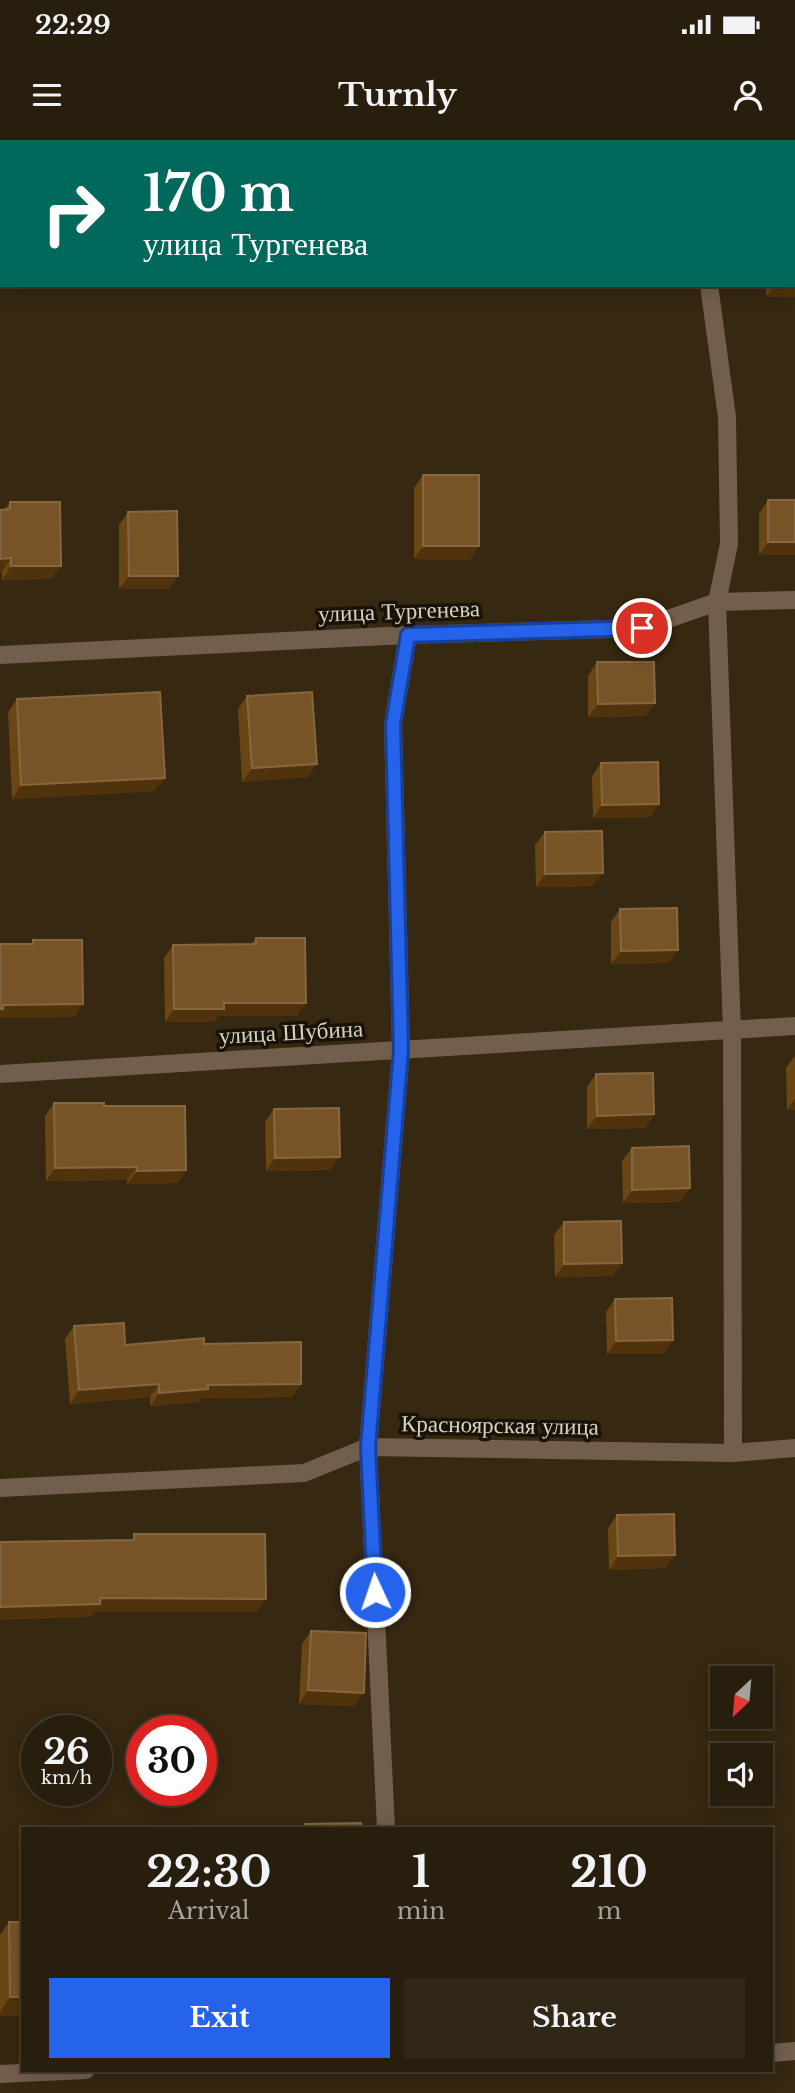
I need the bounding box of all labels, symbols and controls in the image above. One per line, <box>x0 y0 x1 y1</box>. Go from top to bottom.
text: 22:29 <box>35 9 111 41</box>
text: Turnly <box>338 75 457 115</box>
icon: menu <box>28 76 66 114</box>
icon: person <box>729 76 767 114</box>
text: 170 m <box>143 163 294 224</box>
icon: right <box>28 168 119 259</box>
text: улица Тургенева <box>143 224 368 264</box>
street label: улица Тургенева <box>318 594 480 628</box>
pin <box>612 598 672 658</box>
icon: arrive <box>623 609 661 647</box>
street label: улица Шубина <box>218 1014 364 1050</box>
street label: Красноярская улица <box>401 1409 599 1441</box>
position arrow <box>338 1555 412 1629</box>
north arrow <box>710 1666 774 1729</box>
map controls <box>710 1666 773 1806</box>
speed limit sign: 30 <box>126 1715 217 1806</box>
text: 26 <box>43 1730 90 1773</box>
button: sound <box>710 1743 773 1806</box>
text: km/h <box>41 1767 92 1789</box>
text: 22:30 <box>146 1846 271 1898</box>
text: 1 <box>412 1846 430 1898</box>
text: 210 <box>570 1846 648 1898</box>
text: Arrival <box>168 1897 250 1925</box>
text: min <box>397 1897 445 1925</box>
text: m <box>597 1897 621 1925</box>
button: Exit <box>49 1978 390 2058</box>
button: Share <box>404 1978 745 2058</box>

